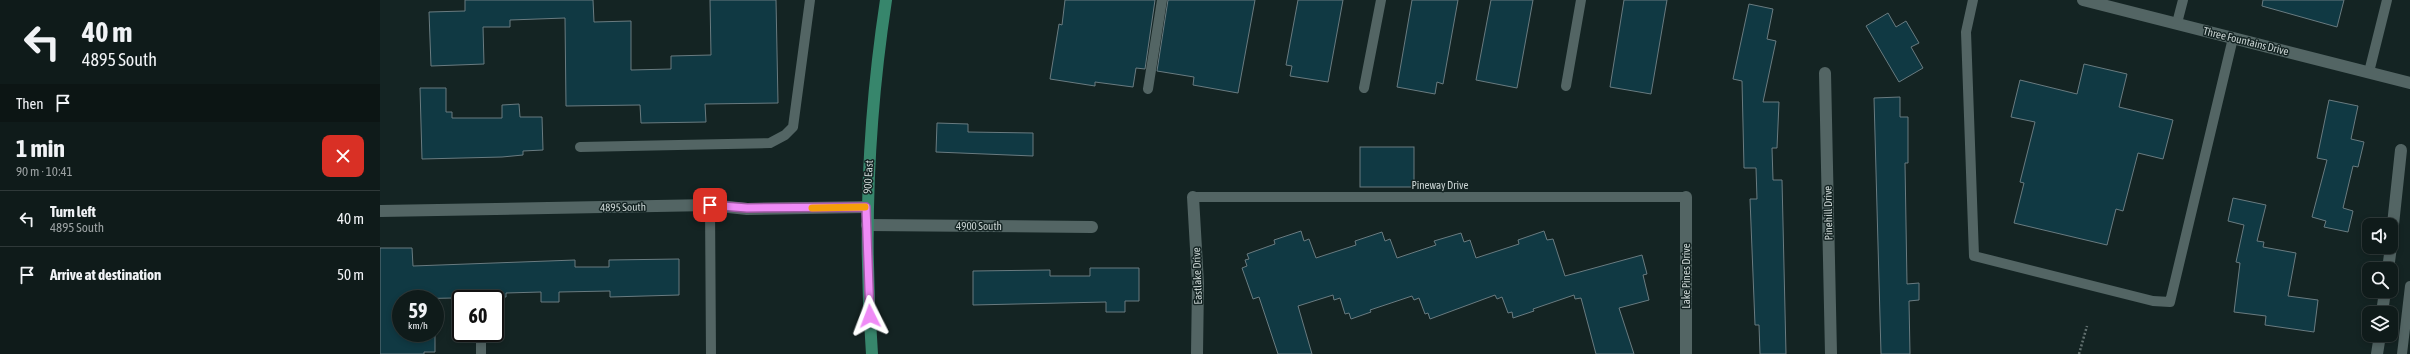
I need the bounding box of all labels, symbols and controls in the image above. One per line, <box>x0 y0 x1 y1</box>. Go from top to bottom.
icon: left <box>16 16 68 68</box>
text: 40 m <box>82 16 132 48</box>
street label: Three Fountains Drive <box>2202 25 2290 57</box>
text: 4895 South <box>82 49 157 70</box>
icon: arrive <box>52 92 74 114</box>
text: Then <box>16 95 44 112</box>
text: 1 min <box>16 135 65 162</box>
button: close <box>322 135 364 177</box>
street label: 900 East <box>861 160 875 194</box>
text: 90 m · 10:41 <box>16 164 73 179</box>
street label: Pineway Drive <box>1412 179 1468 191</box>
street label: Pinehill Drive <box>1822 186 1834 240</box>
pin <box>693 188 727 222</box>
icon: arrive <box>699 194 721 216</box>
street label: 4895 South <box>600 201 646 213</box>
text: Turn left <box>50 203 96 220</box>
icon: left <box>16 208 38 230</box>
text: 40 m <box>337 210 364 227</box>
map controls <box>2362 218 2398 342</box>
button: sound <box>2362 218 2398 254</box>
text: 4895 South <box>50 220 104 235</box>
street label: 4900 South <box>956 220 1002 232</box>
street label: Lake Pines Drive <box>1680 243 1692 309</box>
street label: Eastlake Drive <box>1190 247 1204 305</box>
button: search <box>2362 262 2398 298</box>
icon: arrive <box>16 264 38 286</box>
text: Arrive at destination <box>50 266 161 283</box>
text: 50 m <box>337 266 364 283</box>
speed limit sign: 60 <box>452 290 504 342</box>
position arrow <box>849 295 891 337</box>
text: 59 <box>409 299 427 322</box>
button: layers <box>2362 306 2398 342</box>
text: km/h <box>408 320 428 331</box>

